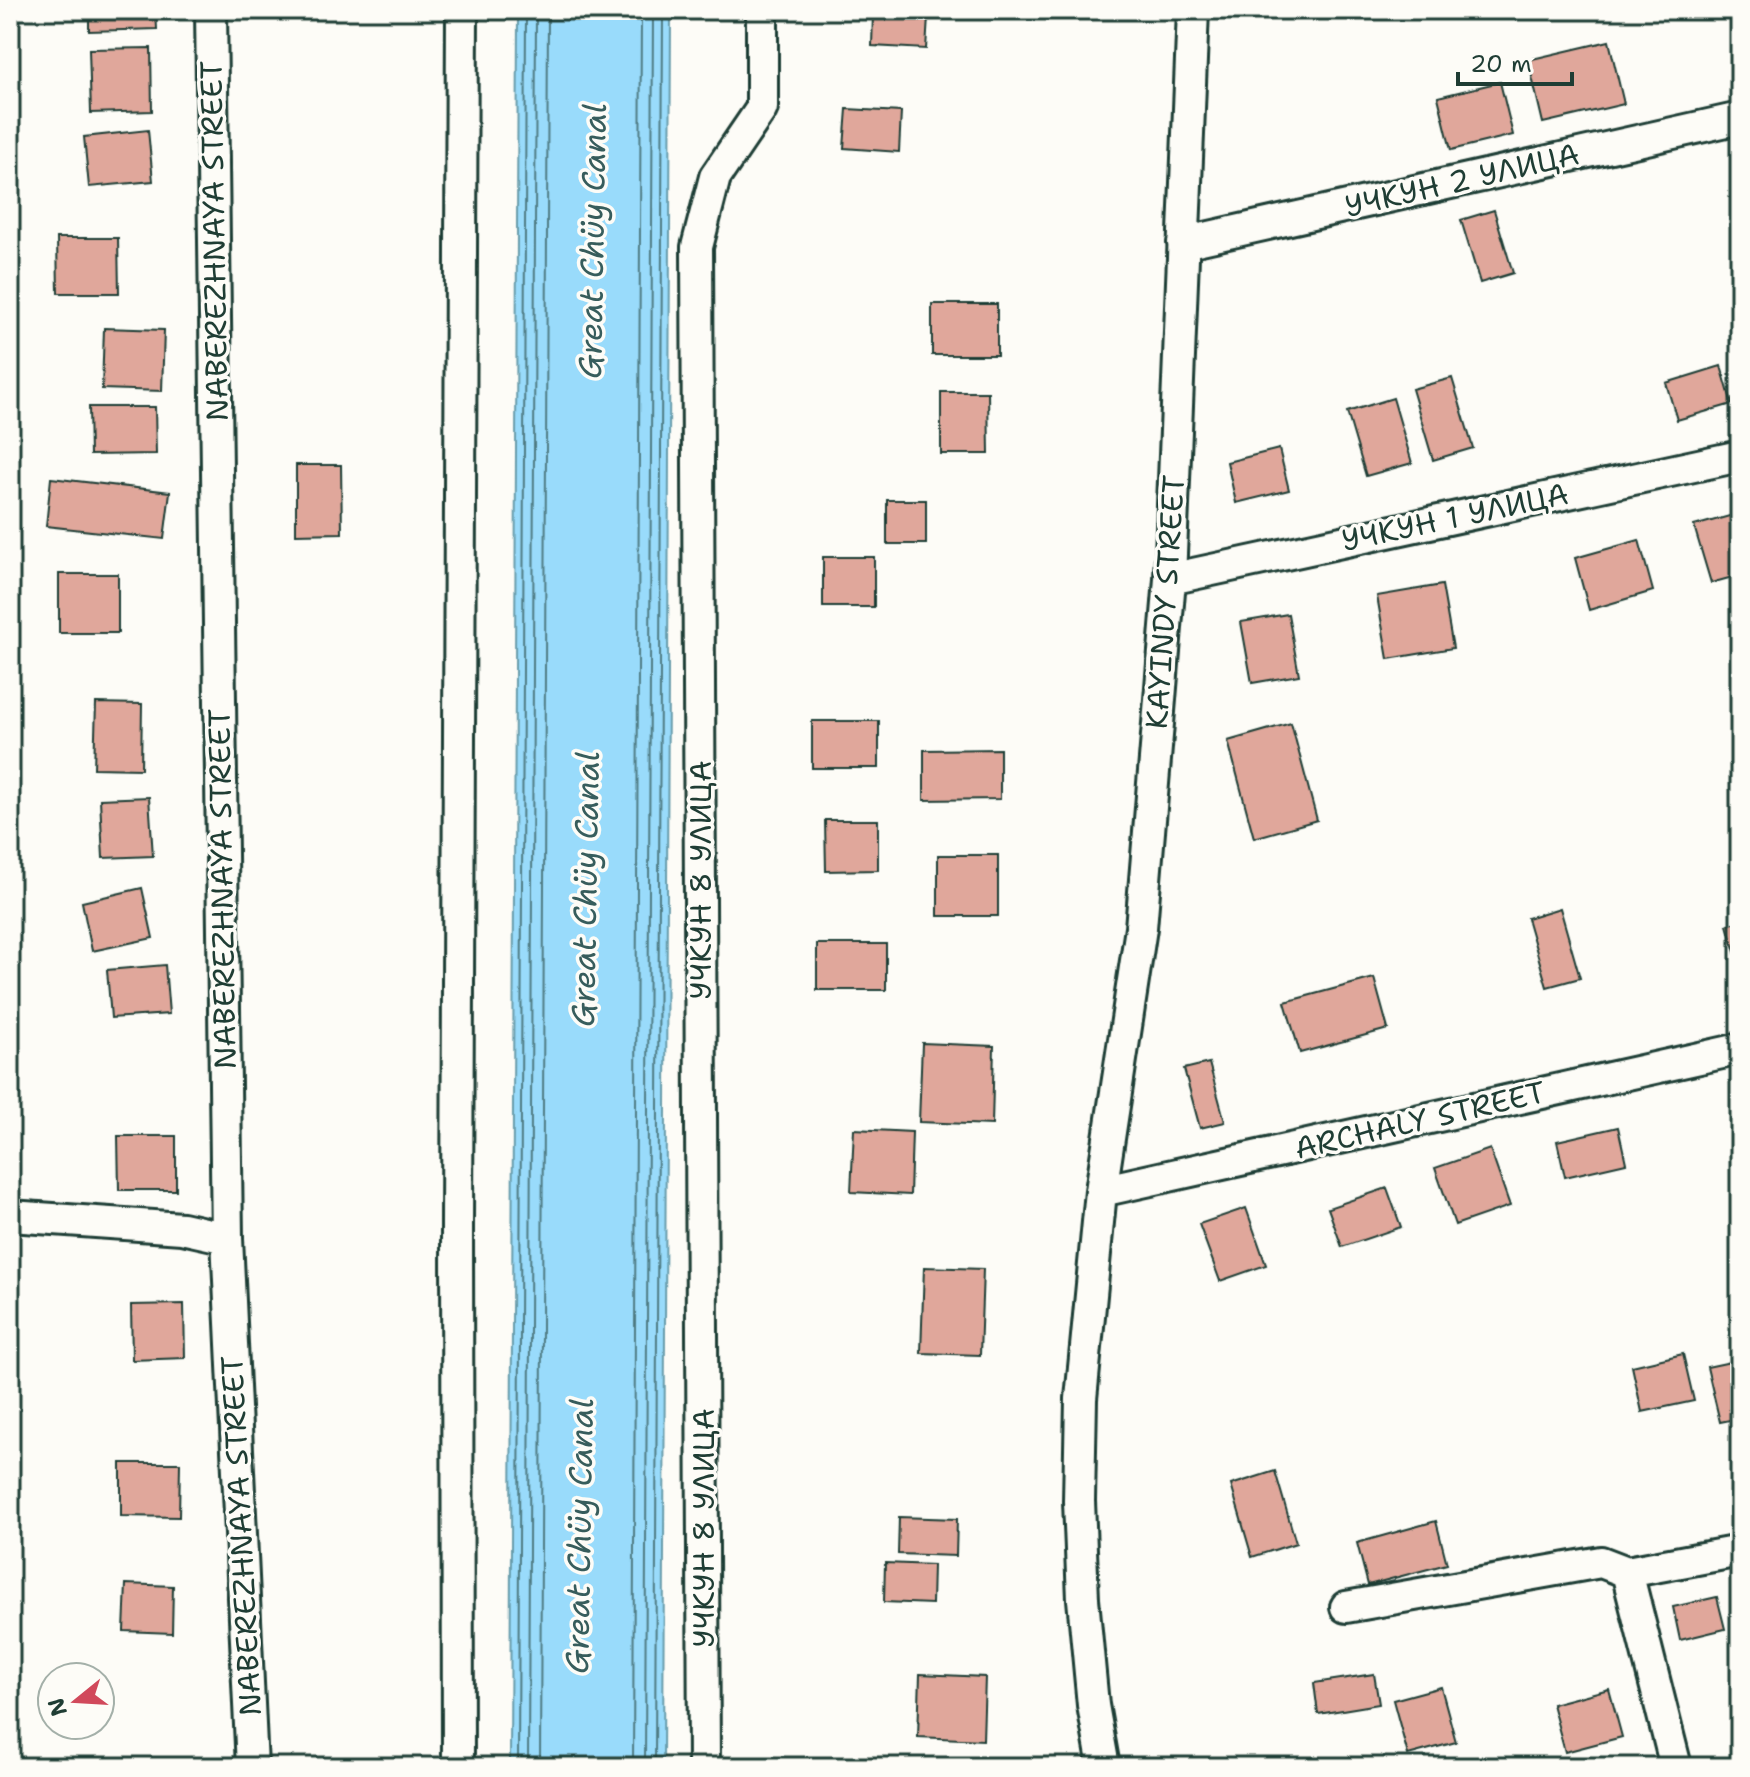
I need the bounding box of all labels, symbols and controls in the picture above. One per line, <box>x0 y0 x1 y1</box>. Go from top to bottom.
scale bar <box>1458 36 1572 86</box>
text: 20 m <box>1470 48 1532 80</box>
street label: NABEREZHNAYA STREET <box>190 60 238 422</box>
water label: Great Chüy Canal <box>568 103 616 379</box>
street label: УЧКУН 2 УЛИЦА <box>1341 133 1583 227</box>
street label: УЧКУН 1 УЛИЦА <box>1338 473 1572 561</box>
street label: KAYINDY STREET <box>1136 474 1194 730</box>
street label: NABEREZHNAYA STREET <box>198 708 246 1070</box>
water label: Great Chüy Canal <box>561 751 609 1027</box>
street label: УЧКУН 8 УЛИЦА <box>680 760 721 1000</box>
street label: ARCHALY STREET <box>1291 1071 1549 1169</box>
street label: NABEREZHNAYA STREET <box>211 1355 271 1717</box>
water label: Great Chüy Canal <box>555 1398 603 1674</box>
street label: УЧКУН 8 УЛИЦА <box>683 1408 724 1648</box>
north arrow <box>36 1661 116 1741</box>
text: N <box>41 1694 74 1720</box>

